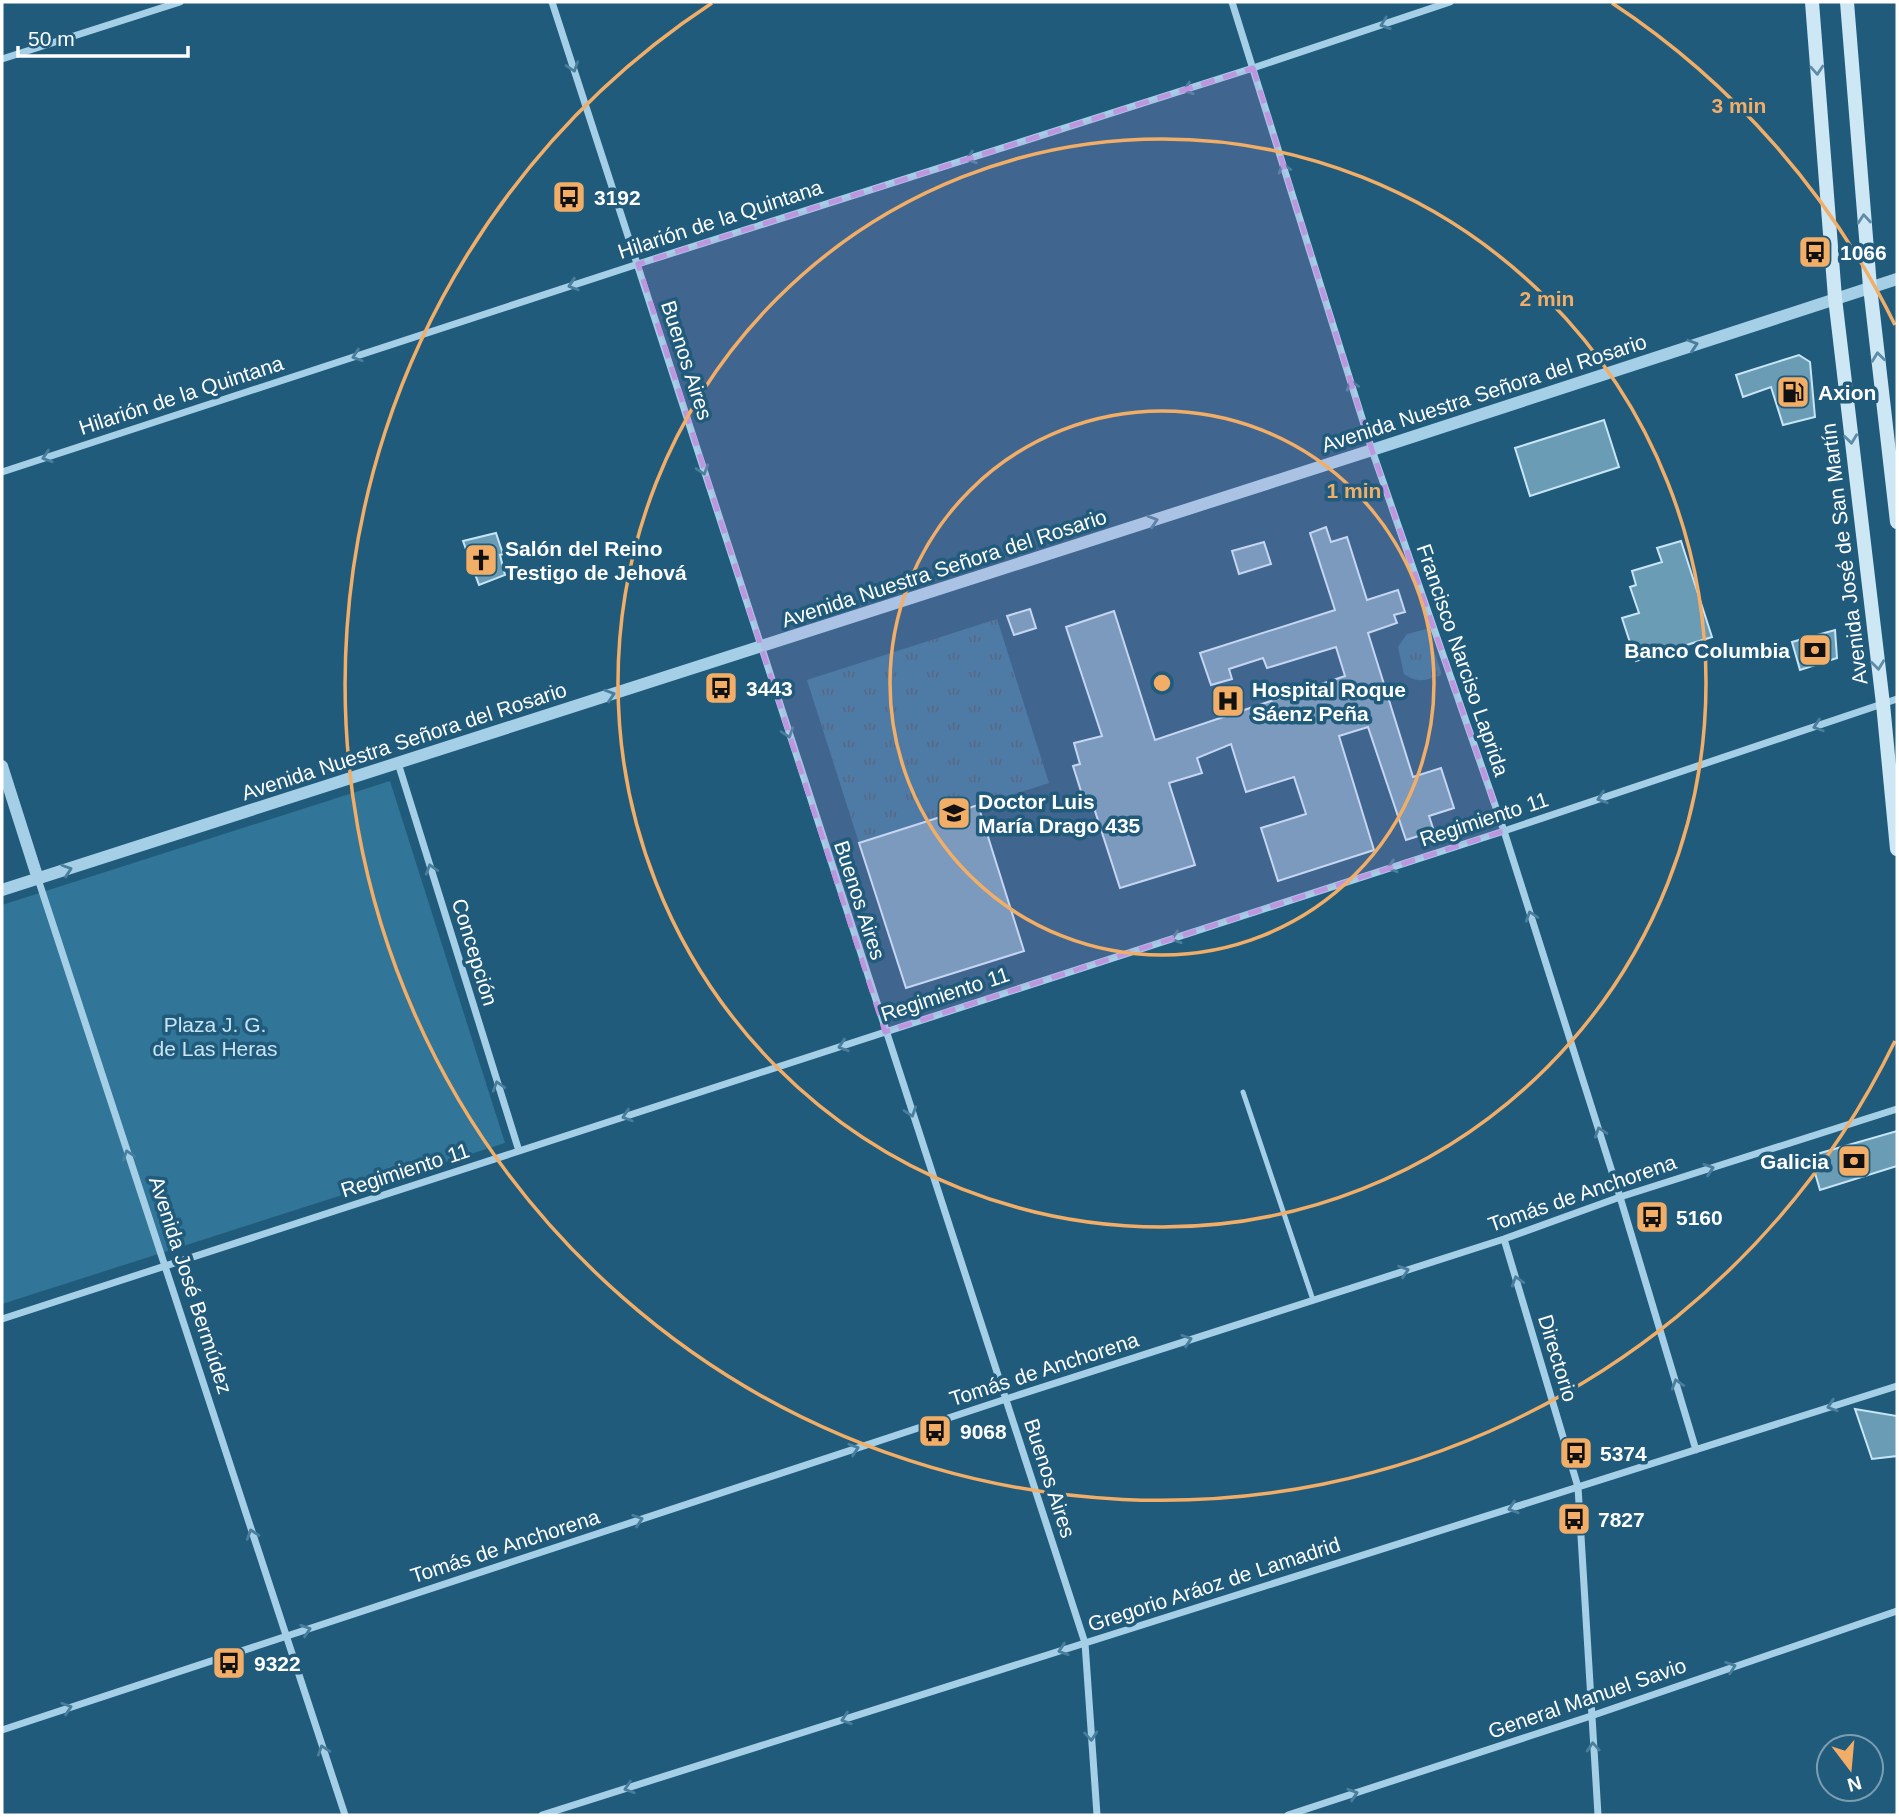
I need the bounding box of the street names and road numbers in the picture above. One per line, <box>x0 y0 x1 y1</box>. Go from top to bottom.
street label: Hilarión de la Quintana <box>615 175 825 263</box>
street label: Buenos Aires <box>657 298 717 422</box>
street label: Avenida Nuestra Señora del Rosario <box>1319 329 1649 457</box>
street label: Hilarión de la Quintana <box>76 351 286 439</box>
street label: Avenida José de San Martín <box>1817 422 1871 686</box>
street label: Avenida Nuestra Señora del Rosario <box>779 504 1109 632</box>
street label: Francisco Narciso Laprida <box>1412 541 1514 779</box>
street label: Avenida Nuestra Señora del Rosario <box>239 677 569 805</box>
street label: Regimiento 11 <box>1417 787 1551 851</box>
street label: Buenos Aires <box>830 838 890 962</box>
street label: Concepción <box>448 896 502 1008</box>
street label: Regimiento 11 <box>878 962 1012 1026</box>
street label: Regimiento 11 <box>338 1138 472 1202</box>
street label: Tomás de Anchorena <box>1485 1150 1679 1236</box>
street label: Avenida José Bermúdez <box>145 1173 237 1397</box>
street label: Directorio <box>1534 1312 1582 1404</box>
street label: Tomás de Anchorena <box>947 1327 1142 1410</box>
street label: Buenos Aires <box>1020 1416 1080 1540</box>
street label: Tomás de Anchorena <box>408 1504 603 1587</box>
street label: Gregorio Aráoz de Lamadrid <box>1085 1532 1343 1636</box>
street label: General Manuel Savio <box>1485 1653 1689 1743</box>

